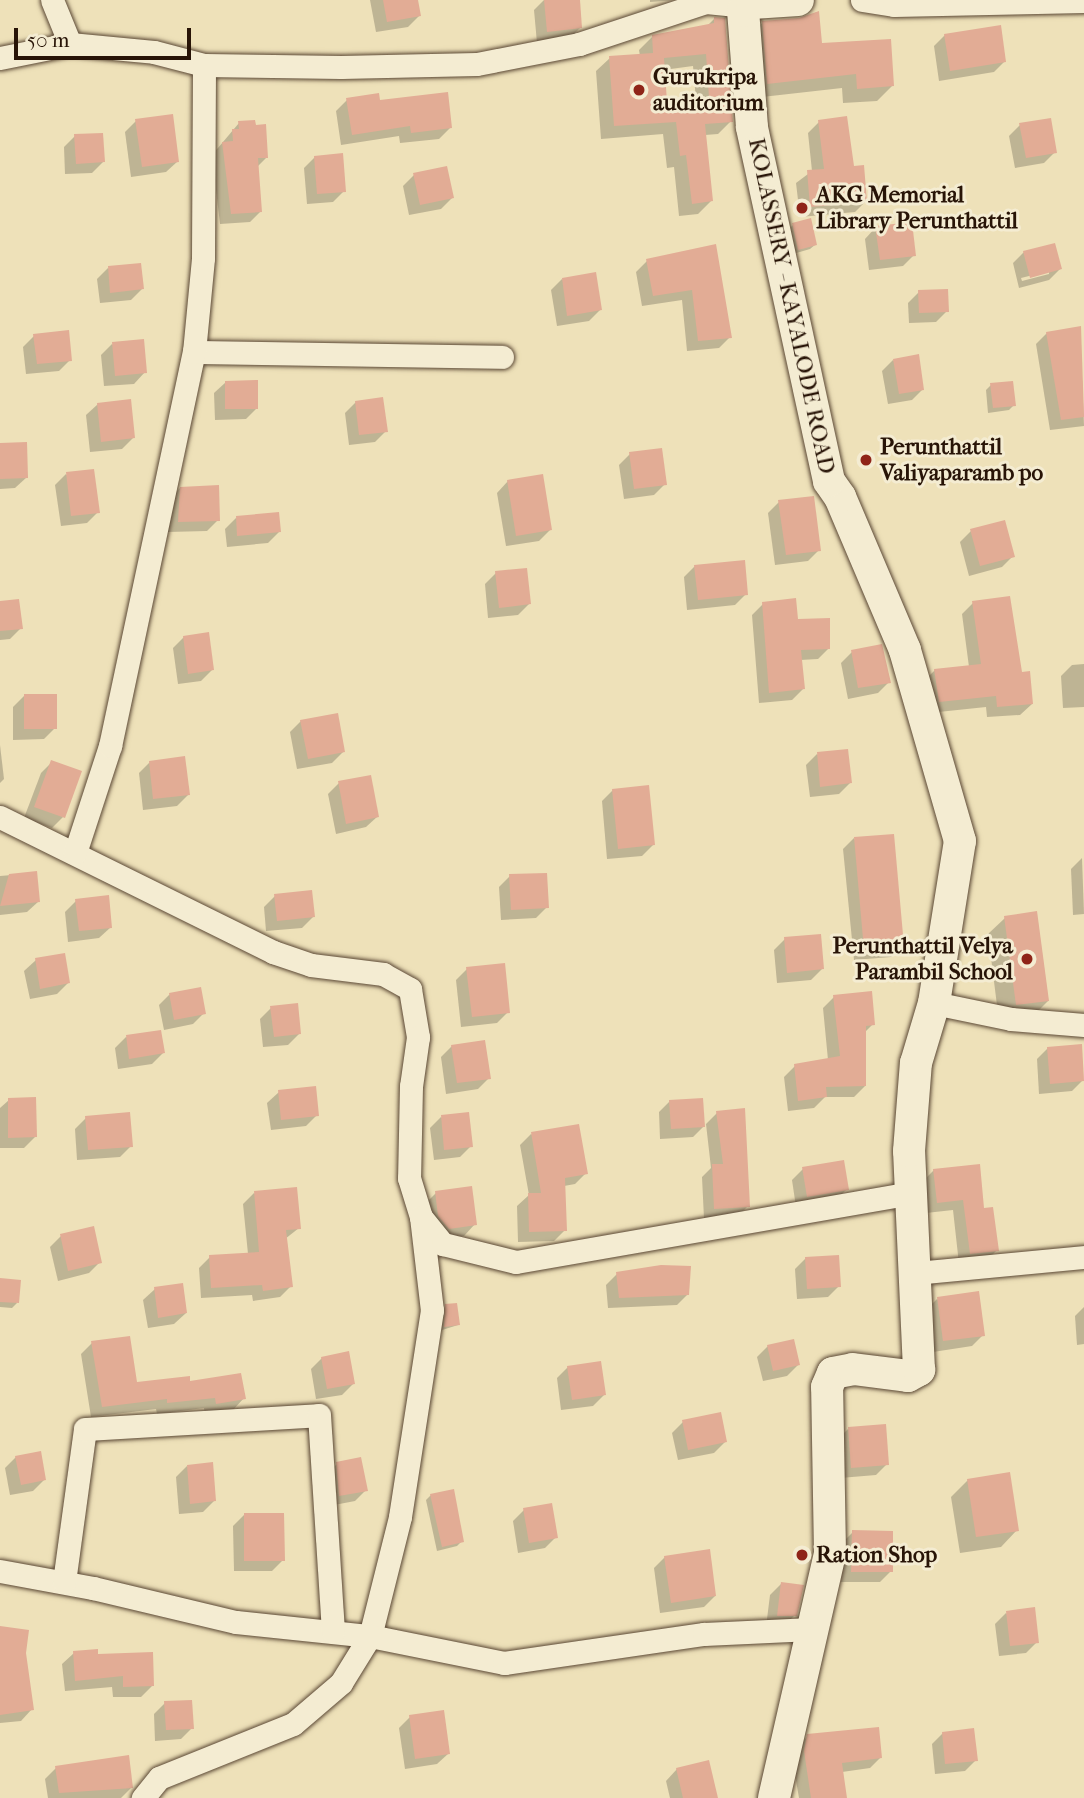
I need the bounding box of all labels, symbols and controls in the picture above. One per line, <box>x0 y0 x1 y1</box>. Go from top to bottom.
scale bar <box>18 14 194 58</box>
text: 50 m <box>27 28 70 52</box>
place label: Gurukripa auditorium <box>653 63 764 117</box>
marker: Gurukripa auditorium <box>631 82 647 98</box>
street label: KOLASSERY - KAYALODE ROAD <box>742 136 840 476</box>
place label: AKG Memorial Library Perunthattil <box>816 181 1018 235</box>
marker: AKG Memorial Library Perunthattil <box>794 200 810 216</box>
place label: Perunthattil Valiyaparamb po <box>880 433 1043 487</box>
marker: Perunthattil Valiyaparamb po <box>858 452 874 468</box>
place label: Perunthattil Velya Parambil School <box>832 932 1013 986</box>
marker: Perunthattil Velya Parambil School <box>1019 951 1035 967</box>
place label: Ration Shop <box>816 1541 937 1569</box>
marker: Ration Shop <box>794 1547 810 1563</box>

